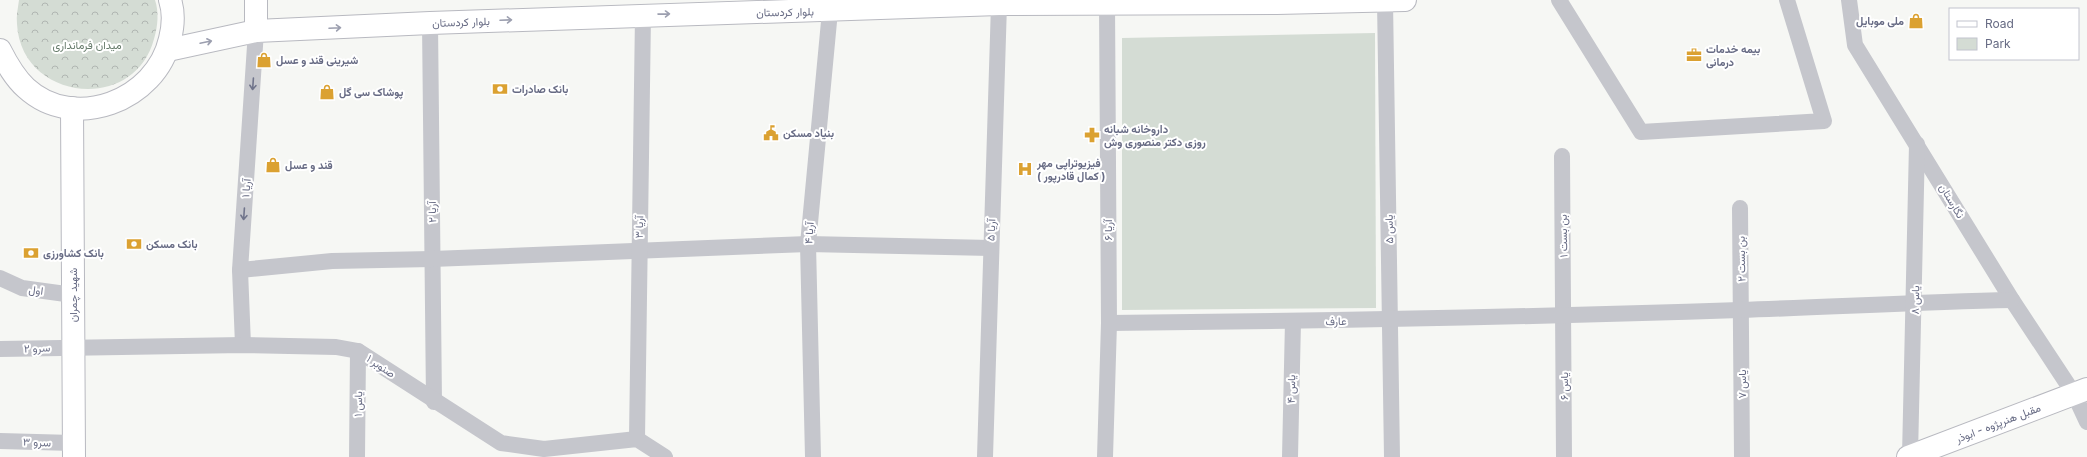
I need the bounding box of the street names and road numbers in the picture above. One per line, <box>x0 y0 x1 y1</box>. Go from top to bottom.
street label: بلوار کردستان <box>756 4 814 20</box>
street label: بلوار کردستان <box>432 14 490 30</box>
street label: آریا ۱ <box>238 177 254 198</box>
street label: نگارستان <box>1936 181 1968 221</box>
street label: آریا ۲ <box>425 200 439 223</box>
street label: آریا ۳ <box>632 214 646 239</box>
street label: یاس ۵ <box>1382 214 1396 244</box>
street label: بن بست ۱ <box>1556 214 1570 258</box>
street label: آریا ۵ <box>984 217 998 241</box>
street label: آریا ۶ <box>1101 218 1115 241</box>
street label: آریا ۴ <box>801 220 817 244</box>
street label: بن بست ۲ <box>1734 236 1748 282</box>
street label: شهید چمران <box>66 268 81 322</box>
street label: اول <box>28 282 44 298</box>
street label: یاس ۸ <box>1908 285 1922 315</box>
street label: عارف <box>1325 314 1347 328</box>
street label: سرو ۲ <box>24 341 51 355</box>
street label: صنوبر ۱ <box>364 351 398 381</box>
street label: یاس ۷ <box>1735 370 1749 398</box>
street label: یاس ۶ <box>1557 372 1571 400</box>
street label: یاس ۴ <box>1284 375 1298 403</box>
street label: یاس ۱ <box>351 391 365 417</box>
street label: مقبل هنرپژوه - ابوذر <box>1953 400 2043 447</box>
street label: سرو ۳ <box>23 435 52 449</box>

